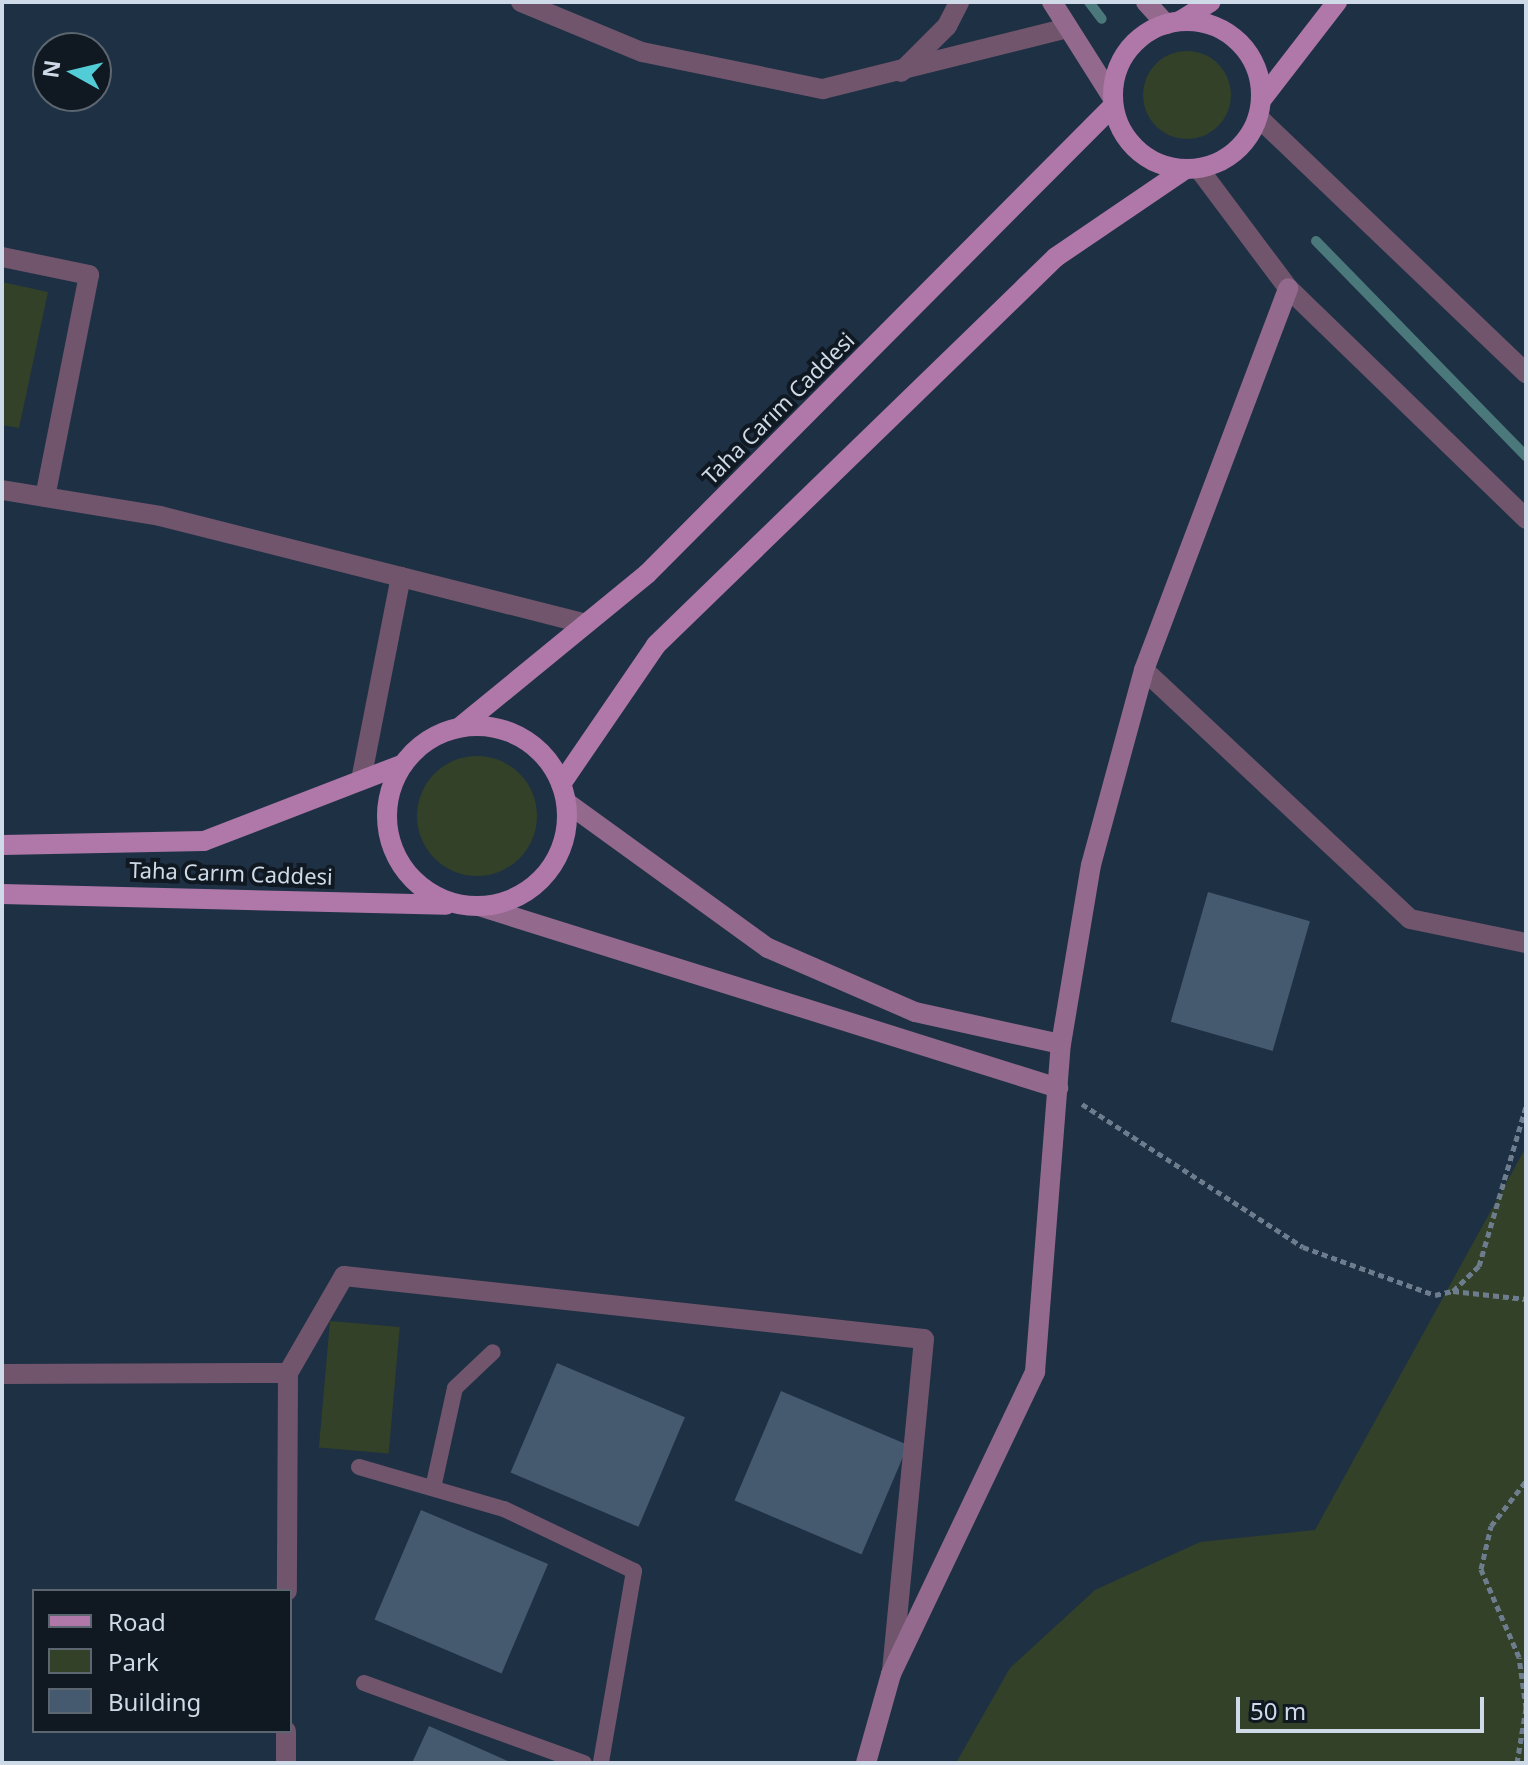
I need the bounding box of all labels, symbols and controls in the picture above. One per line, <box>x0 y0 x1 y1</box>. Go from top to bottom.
north arrow <box>32 32 112 112</box>
text: N <box>34 58 66 80</box>
street label: Taha Carım Caddesi <box>697 327 859 489</box>
street label: Taha Carım Caddesi <box>129 856 333 890</box>
legend <box>32 1589 292 1733</box>
text: Road <box>108 1605 166 1638</box>
text: Park <box>108 1645 159 1678</box>
scale bar <box>1240 1681 1488 1731</box>
text: Building <box>108 1685 201 1718</box>
text: 50 m <box>1250 1694 1306 1727</box>

